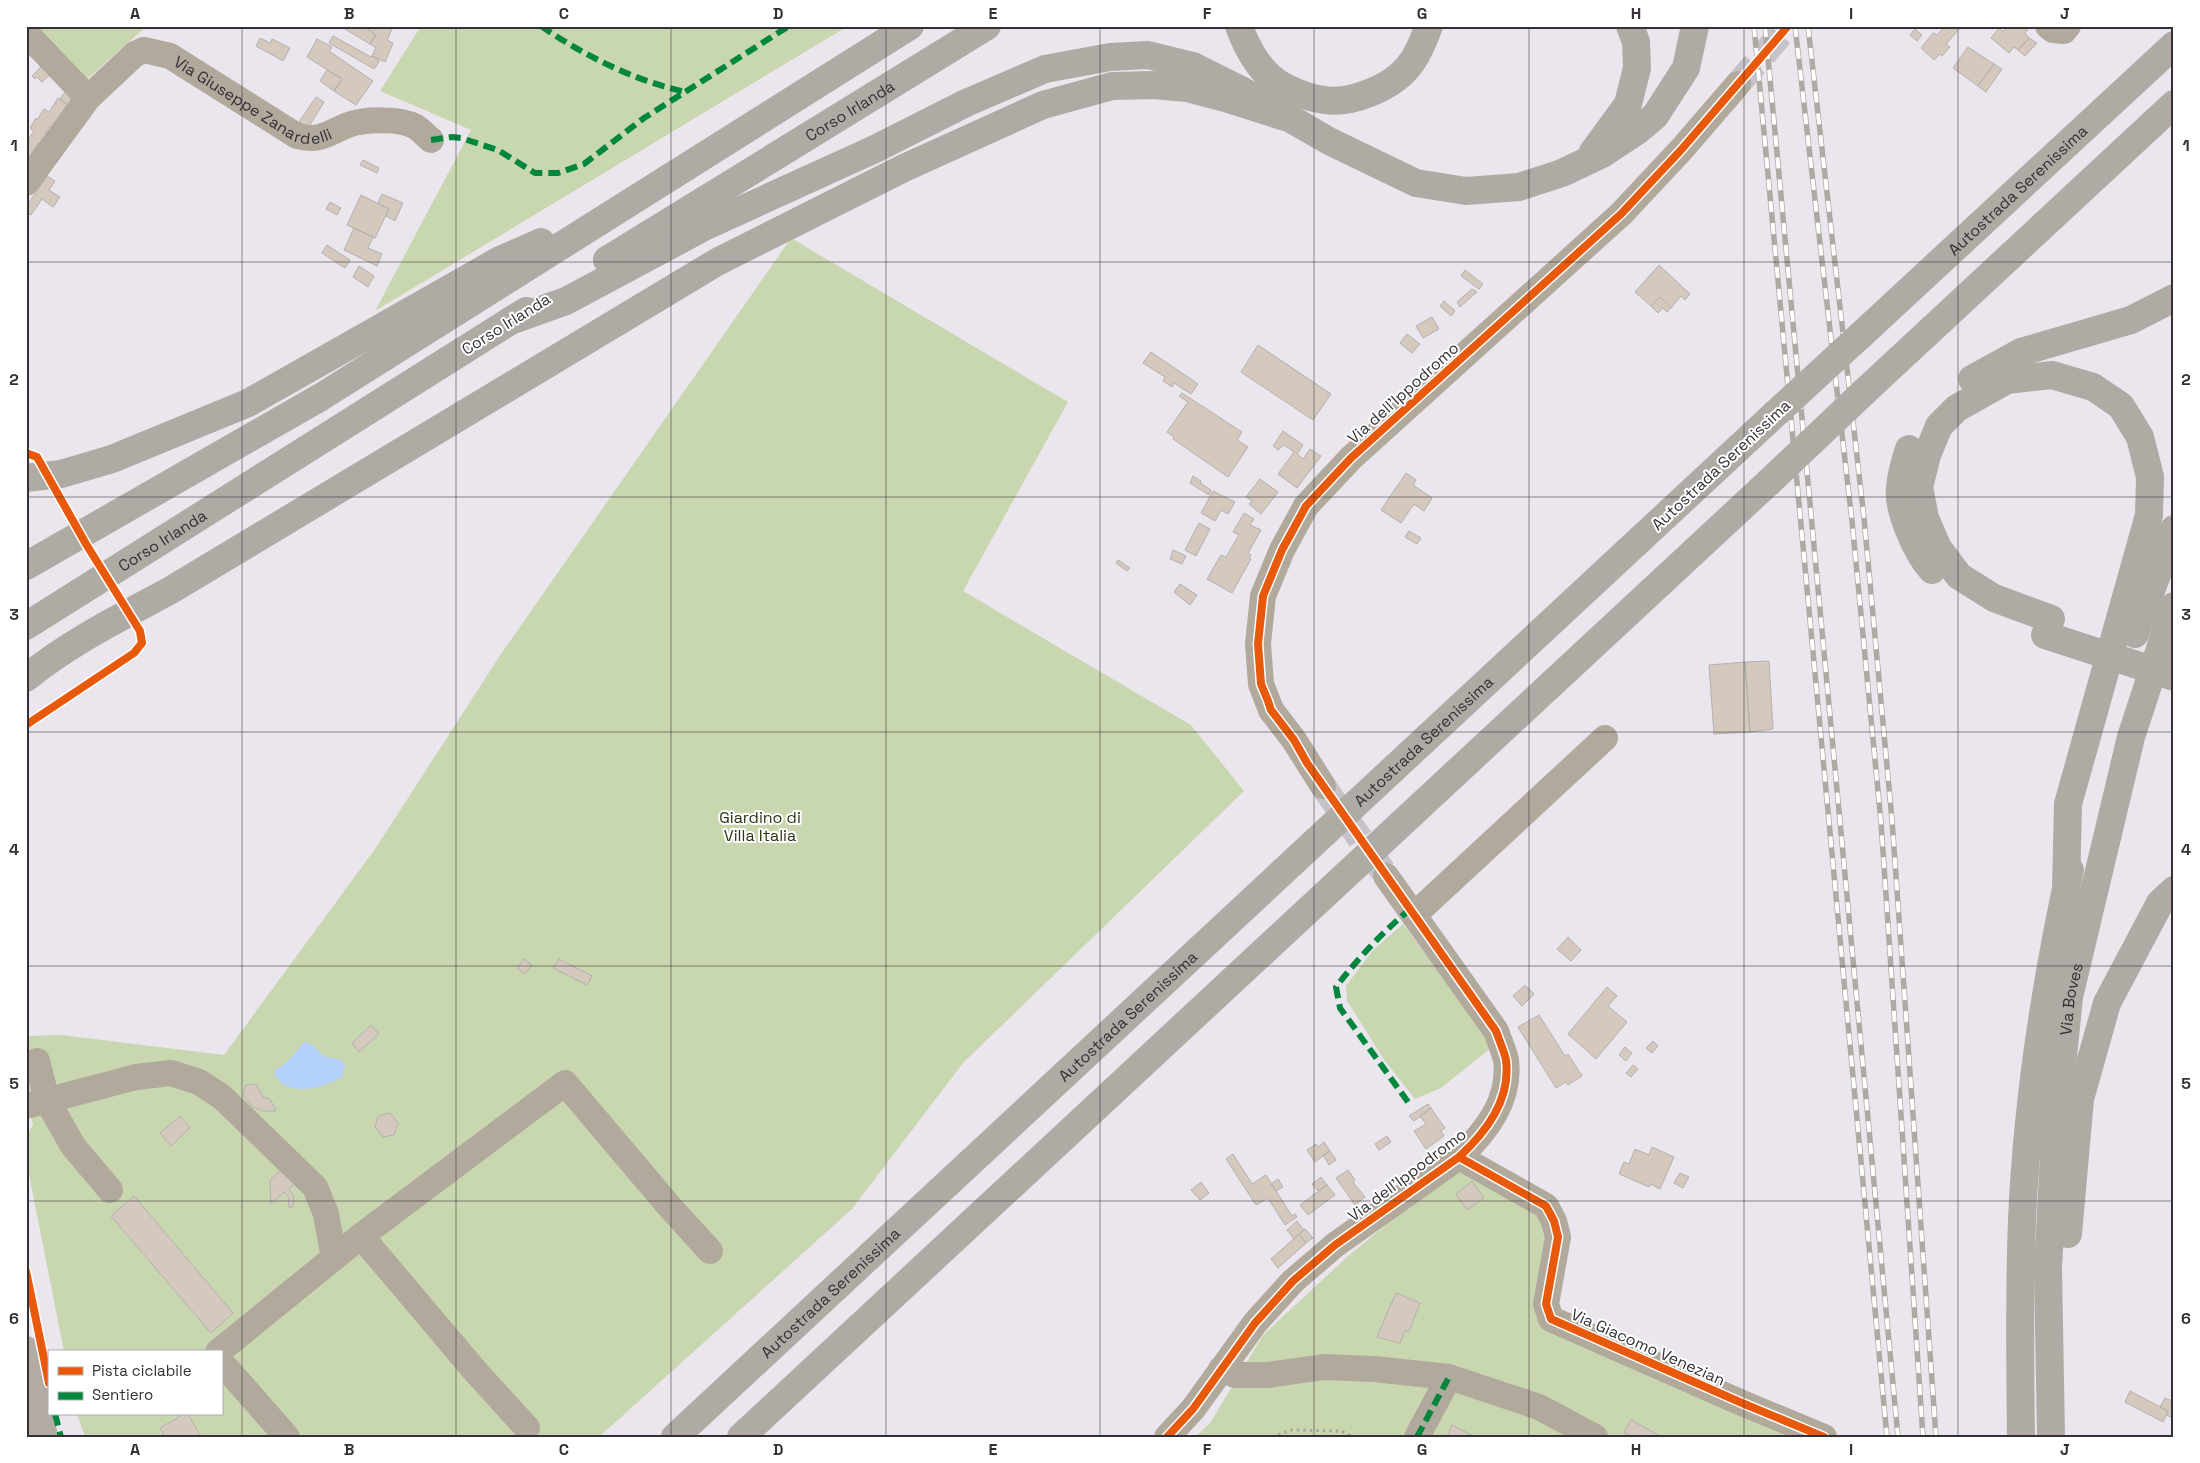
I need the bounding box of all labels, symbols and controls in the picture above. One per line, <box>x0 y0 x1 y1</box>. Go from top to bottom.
text: A <box>130 3 140 24</box>
text: B <box>344 3 354 24</box>
text: C <box>559 3 569 24</box>
text: D <box>773 3 783 24</box>
text: E <box>989 3 998 24</box>
text: F <box>1203 3 1212 24</box>
text: G <box>1417 3 1427 24</box>
text: H <box>1631 3 1641 24</box>
text: I <box>1849 3 1853 24</box>
text: J <box>2060 3 2070 24</box>
street label: Via Giuseppe Zanardelli <box>170 51 335 149</box>
street label: Corso Irlanda <box>801 75 898 146</box>
street label: Autostrada Serenissima <box>1943 120 2092 260</box>
text: 1 <box>10 135 18 156</box>
text: 1 <box>2182 135 2190 156</box>
street label: Corso Irlanda <box>458 288 554 360</box>
street label: Via dell'Ippodromo <box>1343 337 1463 449</box>
text: 2 <box>9 369 19 390</box>
text: 2 <box>2181 369 2191 390</box>
street label: Autostrada Serenissima <box>1647 395 1795 535</box>
street label: Corso Irlanda <box>114 504 211 576</box>
text: 3 <box>9 604 19 625</box>
text: 3 <box>2181 604 2191 625</box>
street label: Autostrada Serenissima <box>1349 671 1497 811</box>
park label: Giardino di Villa Italia <box>719 807 801 846</box>
text: 4 <box>9 839 19 860</box>
text: 4 <box>2181 839 2191 860</box>
street label: Autostrada Serenissima <box>1053 946 1202 1086</box>
street label: Via Boves <box>2055 961 2087 1037</box>
text: 5 <box>9 1073 19 1094</box>
text: 5 <box>2181 1073 2191 1094</box>
street label: Via dell'Ippodromo <box>1344 1124 1470 1226</box>
street label: Autostrada Serenissima <box>756 1223 904 1363</box>
street label: Via Giacomo Venezian <box>1568 1304 1728 1390</box>
text: 6 <box>9 1308 19 1329</box>
text: 6 <box>2181 1308 2191 1329</box>
legend <box>48 1350 222 1416</box>
text: Pista ciclabile <box>92 1361 192 1380</box>
text: Sentiero <box>92 1385 153 1404</box>
text: A <box>130 1439 140 1460</box>
text: B <box>344 1439 354 1460</box>
text: C <box>559 1439 569 1460</box>
text: D <box>773 1439 783 1460</box>
text: E <box>989 1439 998 1460</box>
text: F <box>1203 1439 1212 1460</box>
text: G <box>1417 1439 1427 1460</box>
text: H <box>1631 1439 1641 1460</box>
text: I <box>1849 1439 1853 1460</box>
text: J <box>2060 1439 2070 1460</box>

